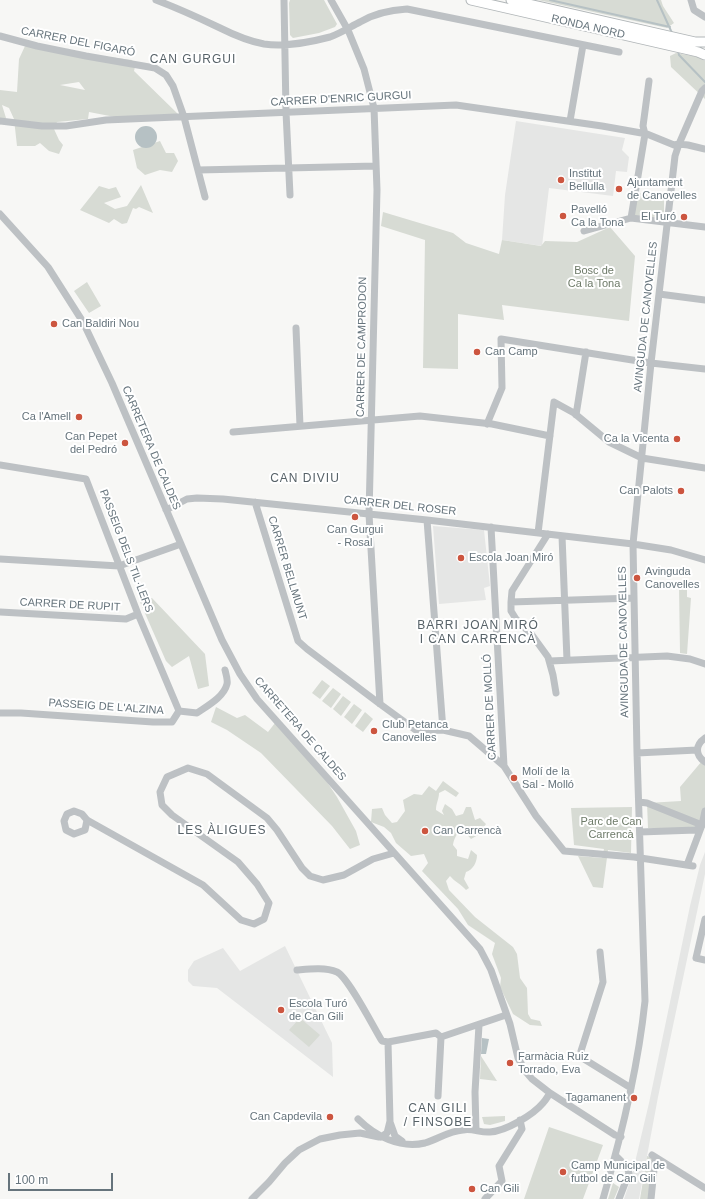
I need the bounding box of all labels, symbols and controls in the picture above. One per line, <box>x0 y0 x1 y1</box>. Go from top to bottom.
street label: RONDA NORD <box>550 12 626 42</box>
street label: CARRER DEL FIGARÓ <box>20 24 136 60</box>
district label: CAN GURGUI <box>150 53 236 67</box>
street label: CARRER D'ENRIC GURGUI <box>270 89 412 109</box>
place label: Institut Bellulla <box>569 167 604 193</box>
marker: Institut Bellulla <box>556 175 566 185</box>
place label: Ajuntament de Canovelles <box>627 176 697 202</box>
marker: Ajuntament de Canovelles <box>614 184 624 194</box>
place label: Pavelló Ca la Tona <box>571 203 624 229</box>
place label: El Turó <box>641 210 676 224</box>
marker: Pavelló Ca la Tona <box>558 211 568 221</box>
marker: El Turó <box>679 212 689 222</box>
street label: AVINGUDA DE CANOVELLES <box>632 241 660 393</box>
park label: Bosc de Ca la Tona <box>568 264 620 290</box>
street label: CARRER DE CAMPRODON <box>354 277 370 417</box>
place label: Can Baldiri Nou <box>62 317 139 331</box>
marker: Can Baldiri Nou <box>49 319 59 329</box>
place label: Can Camp <box>485 345 538 359</box>
marker: Can Camp <box>472 347 482 357</box>
street label: CARRETERA DE CALDES <box>119 384 183 512</box>
place label: Ca l'Amell <box>22 410 71 424</box>
marker: Ca l'Amell <box>74 412 84 422</box>
place label: Can Pepet del Pedró <box>65 430 117 456</box>
place label: Ca la Vicenta <box>604 432 669 446</box>
marker: Ca la Vicenta <box>672 434 682 444</box>
marker: Can Pepet del Pedró <box>120 438 130 448</box>
district label: CAN DIVIU <box>270 472 340 486</box>
place label: Can Palots <box>619 484 673 498</box>
marker: Can Palots <box>676 486 686 496</box>
street label: PASSEIG DELS TIL·LERS <box>96 488 156 614</box>
street label: CARRER DEL ROSER <box>343 494 457 518</box>
marker: Can Gurgui - Rosal <box>350 512 360 522</box>
street label: CARRER BELLMUNT <box>265 514 309 622</box>
place label: Can Gurgui - Rosal <box>327 523 383 549</box>
place label: Escola Joan Miró <box>469 551 553 565</box>
marker: Escola Joan Miró <box>456 553 466 563</box>
place label: Avinguda Canovelles <box>645 565 699 591</box>
street label: AVINGUDA DE CANOVELLES <box>616 566 632 718</box>
marker: Avinguda Canovelles <box>632 573 642 583</box>
street label: CARRER DE RUPIT <box>19 596 121 614</box>
district label: BARRI JOAN MIRÓ I CAN CARRENCÀ <box>417 619 539 647</box>
street label: CARRER DE MOLLÓ <box>481 654 499 760</box>
street label: CARRETERA DE CALDES <box>251 674 349 784</box>
street label: PASSEIG DE L'ALZINA <box>48 696 164 718</box>
place label: Club Petanca Canovelles <box>382 718 448 744</box>
marker: Club Petanca Canovelles <box>369 726 379 736</box>
place label: Molí de la Sal - Molló <box>522 765 574 791</box>
marker: Molí de la Sal - Molló <box>509 773 519 783</box>
park label: Parc de Can Carrencà <box>580 815 642 841</box>
district label: LES ÀLIGUES <box>177 824 267 838</box>
place label: Can Carrencà <box>433 824 501 838</box>
marker: Can Carrencà <box>420 826 430 836</box>
place label: Escola Turó de Can Gili <box>289 997 347 1023</box>
marker: Escola Turó de Can Gili <box>276 1005 286 1015</box>
place label: Farmàcia Ruiz Torrado, Eva <box>518 1050 589 1076</box>
marker: Farmàcia Ruiz Torrado, Eva <box>505 1058 515 1068</box>
place label: Tagamanent <box>565 1091 626 1105</box>
marker: Tagamanent <box>629 1093 639 1103</box>
district label: CAN GILI / FINSOBE <box>404 1102 472 1130</box>
place label: Can Capdevila <box>250 1110 322 1124</box>
marker: Can Capdevila <box>325 1112 335 1122</box>
place label: Camp Municipal de futbol de Can Gili <box>571 1159 665 1185</box>
scale bar <box>10 1165 115 1191</box>
marker: Camp Municipal de futbol de Can Gili <box>558 1167 568 1177</box>
text: 100 m <box>15 1173 48 1187</box>
place label: Can Gili <box>480 1182 519 1196</box>
marker: Can Gili <box>467 1184 477 1194</box>

